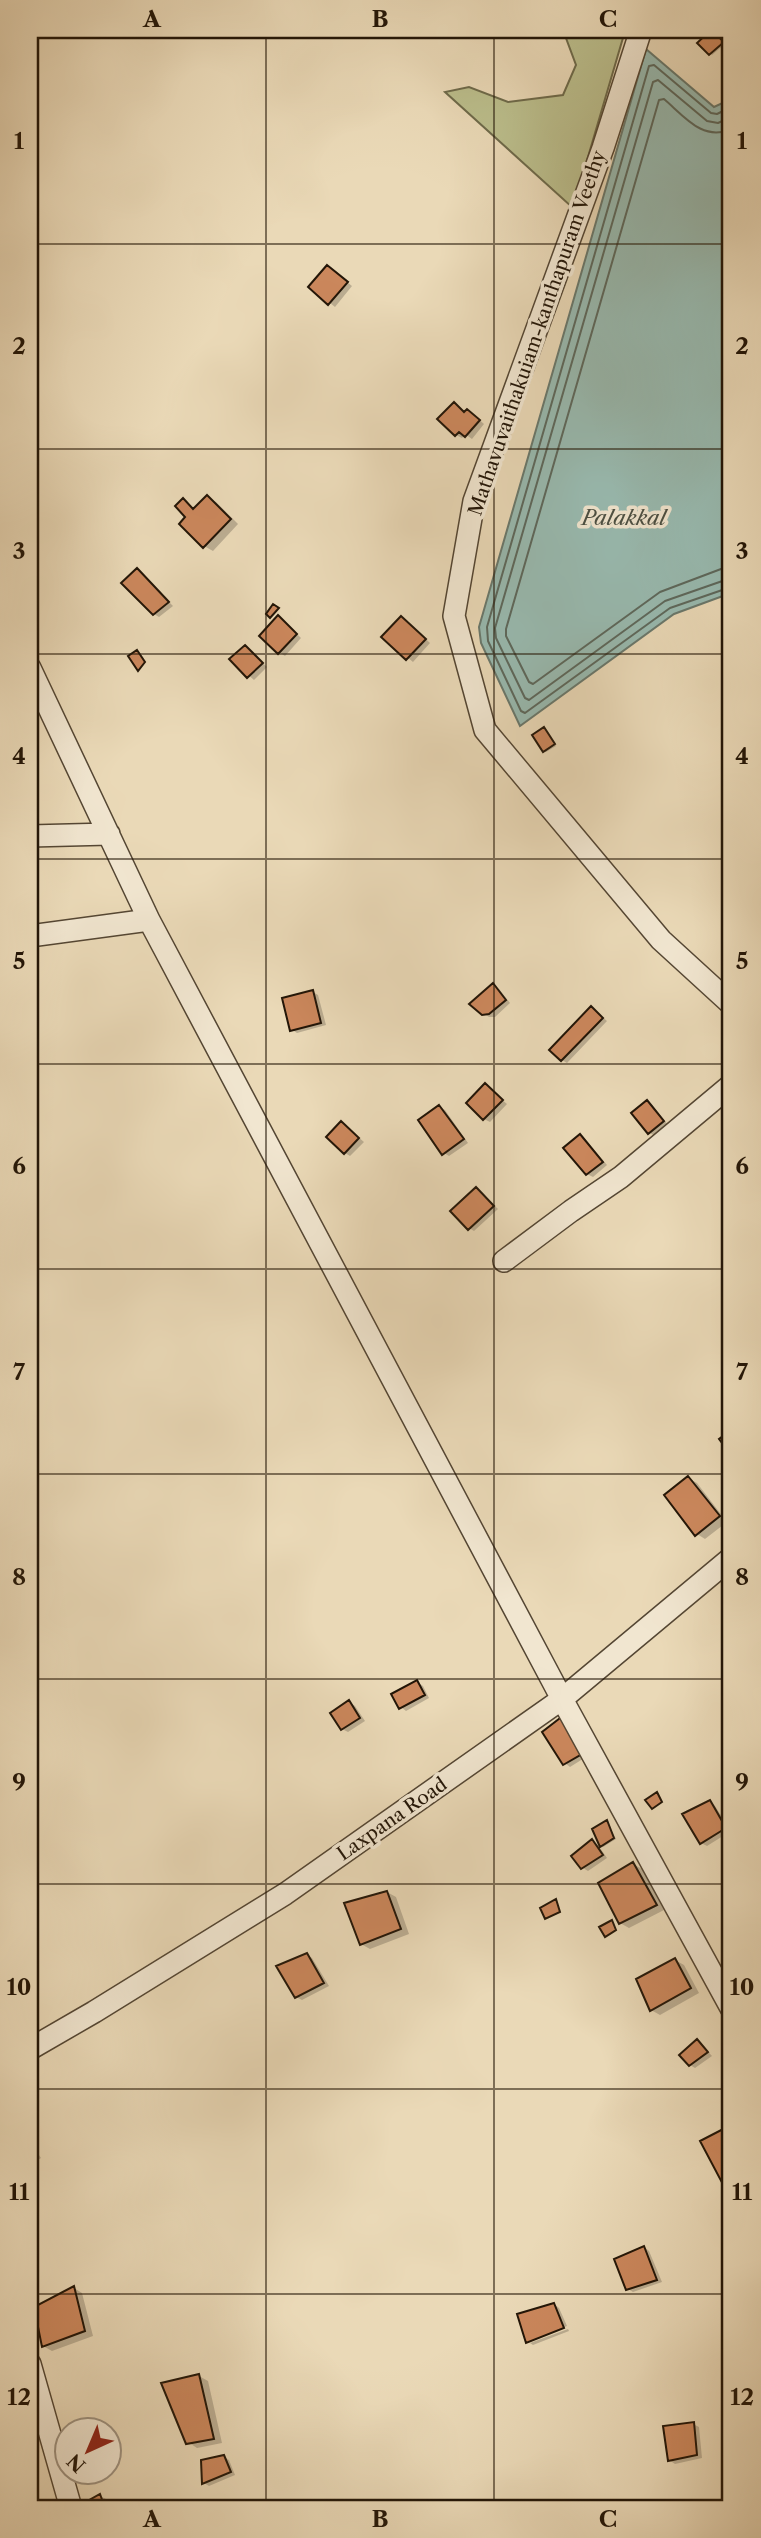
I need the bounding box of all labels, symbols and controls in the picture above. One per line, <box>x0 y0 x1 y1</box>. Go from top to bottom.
text: A <box>142 5 162 33</box>
text: B <box>371 5 389 33</box>
text: C <box>599 5 617 33</box>
text: 1 <box>14 127 25 155</box>
text: 1 <box>737 127 748 155</box>
street label: Mathavuvaithakuiam-kanthapuram Veethy <box>464 147 611 519</box>
text: 2 <box>12 332 26 360</box>
text: 2 <box>735 332 749 360</box>
water label: Palakkal <box>580 505 669 530</box>
text: 3 <box>13 537 26 565</box>
text: 3 <box>736 537 749 565</box>
text: 4 <box>12 742 26 770</box>
text: 4 <box>735 742 749 770</box>
text: 5 <box>13 947 25 975</box>
text: 5 <box>736 947 748 975</box>
text: 6 <box>12 1152 26 1180</box>
text: 6 <box>735 1152 749 1180</box>
text: 7 <box>13 1358 25 1386</box>
text: 7 <box>736 1358 748 1386</box>
text: 8 <box>12 1563 26 1591</box>
text: 8 <box>735 1563 749 1591</box>
text: 9 <box>12 1768 26 1796</box>
text: 9 <box>735 1768 749 1796</box>
street label: Laxpana Road <box>333 1772 452 1865</box>
text: 10 <box>7 1973 31 2001</box>
text: 10 <box>730 1973 754 2001</box>
text: 11 <box>9 2178 30 2206</box>
text: 11 <box>732 2178 753 2206</box>
text: 12 <box>7 2383 31 2411</box>
text: 12 <box>730 2383 754 2411</box>
north arrow <box>52 2416 122 2486</box>
text: N <box>63 2449 90 2477</box>
text: A <box>142 2505 162 2533</box>
text: B <box>371 2505 389 2533</box>
text: C <box>599 2505 617 2533</box>

